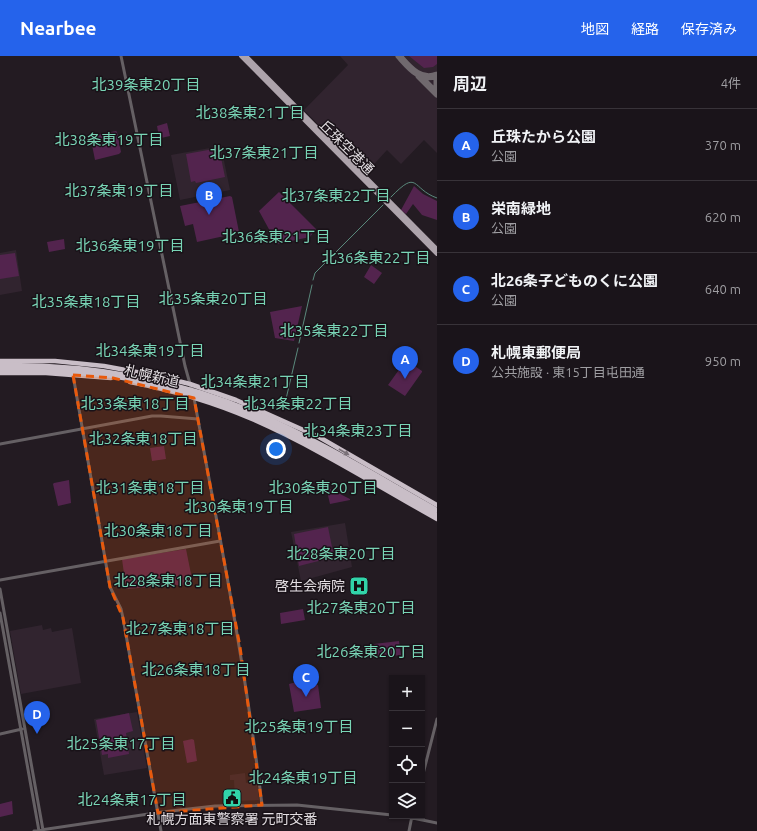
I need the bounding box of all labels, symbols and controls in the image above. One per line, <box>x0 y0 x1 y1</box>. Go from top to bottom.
text: Nearbee <box>20 17 97 39</box>
text: 地図 <box>581 21 609 37</box>
text: 経路 <box>631 21 659 37</box>
text: 保存済み <box>681 21 737 37</box>
text: 周辺 <box>453 74 487 93</box>
district label: 北39条東20丁目 <box>92 76 200 93</box>
text: 4件 <box>721 76 741 90</box>
district label: 北38条東21丁目 <box>196 104 304 121</box>
street label: 丘珠空港通 <box>317 117 377 177</box>
text: 丘珠たから公園 <box>491 128 596 145</box>
district label: 北38条東19丁目 <box>55 131 163 148</box>
text: A <box>461 138 471 152</box>
text: 370 m <box>705 138 741 152</box>
district label: 北37条東21丁目 <box>210 144 318 161</box>
text: 公園 <box>491 149 517 163</box>
district label: 北37条東19丁目 <box>65 182 173 199</box>
pin: B <box>196 182 222 215</box>
district label: 北37条東22丁目 <box>282 187 390 204</box>
text: 栄南緑地 <box>491 200 551 217</box>
text: B <box>462 210 470 224</box>
text: 620 m <box>705 210 741 224</box>
text: 公園 <box>491 221 517 235</box>
district label: 北36条東21丁目 <box>222 228 330 245</box>
district label: 北36条東19丁目 <box>76 237 184 254</box>
district label: 北36条東22丁目 <box>322 249 430 266</box>
text: 北26条子どものくに公園 <box>491 272 658 289</box>
text: C <box>462 282 470 296</box>
text: 640 m <box>705 282 741 296</box>
district label: 北35条東20丁目 <box>159 290 267 307</box>
district label: 北35条東18丁目 <box>32 293 140 310</box>
text: 公園 <box>491 293 517 307</box>
district label: 北35条東22丁目 <box>280 322 388 339</box>
district label: 北34条東19丁目 <box>96 342 204 359</box>
text: 札幌東郵便局 <box>491 344 581 361</box>
pin: A <box>392 346 418 379</box>
text: D <box>461 354 471 368</box>
text: 950 m <box>705 354 741 368</box>
street label: 札幌新道 <box>123 362 181 390</box>
text: 公共施設 · 東15丁目屯田通 <box>491 365 645 379</box>
district label: 北34条東21丁目 <box>201 373 309 390</box>
district label: 北33条東18丁目 <box>81 395 189 412</box>
district label: 北34条東22丁目 <box>244 395 352 412</box>
district label: 北34条東23丁目 <box>304 422 412 439</box>
district label: 北32条東18丁目 <box>89 430 197 447</box>
your location <box>266 439 286 459</box>
one-way arrow <box>338 448 350 455</box>
district label: 北31条東18丁目 <box>96 479 204 496</box>
district label: 北30条東20丁目 <box>269 479 377 496</box>
district label: 北30条東19丁目 <box>185 498 293 515</box>
district label: 北30条東18丁目 <box>104 522 212 539</box>
district label: 北28条東20丁目 <box>287 545 395 562</box>
district label: 北28条東18丁目 <box>114 572 222 589</box>
hospital icon: 啓生会病院 <box>348 575 370 597</box>
place label: 啓生会病院 <box>275 578 345 594</box>
district label: 北27条東20丁目 <box>307 599 415 616</box>
district label: 北27条東18丁目 <box>126 620 234 637</box>
district label: 北26条東20丁目 <box>317 643 425 660</box>
district label: 北26条東18丁目 <box>142 661 250 678</box>
pin: C <box>293 664 319 697</box>
map controls <box>389 675 425 819</box>
button: + <box>389 675 425 711</box>
pin: D <box>24 701 50 734</box>
button: − <box>389 711 425 747</box>
district label: 北25条東19丁目 <box>245 718 353 735</box>
district label: 北25条東17丁目 <box>67 735 175 752</box>
button: locate <box>389 747 425 783</box>
district label: 北24条東19丁目 <box>249 769 357 786</box>
button: layers <box>389 783 425 819</box>
public building icon: 札幌方面東警察署 元町交番 <box>221 787 243 809</box>
district label: 北24条東17丁目 <box>78 791 186 808</box>
place label: 札幌方面東警察署 元町交番 <box>146 811 318 827</box>

